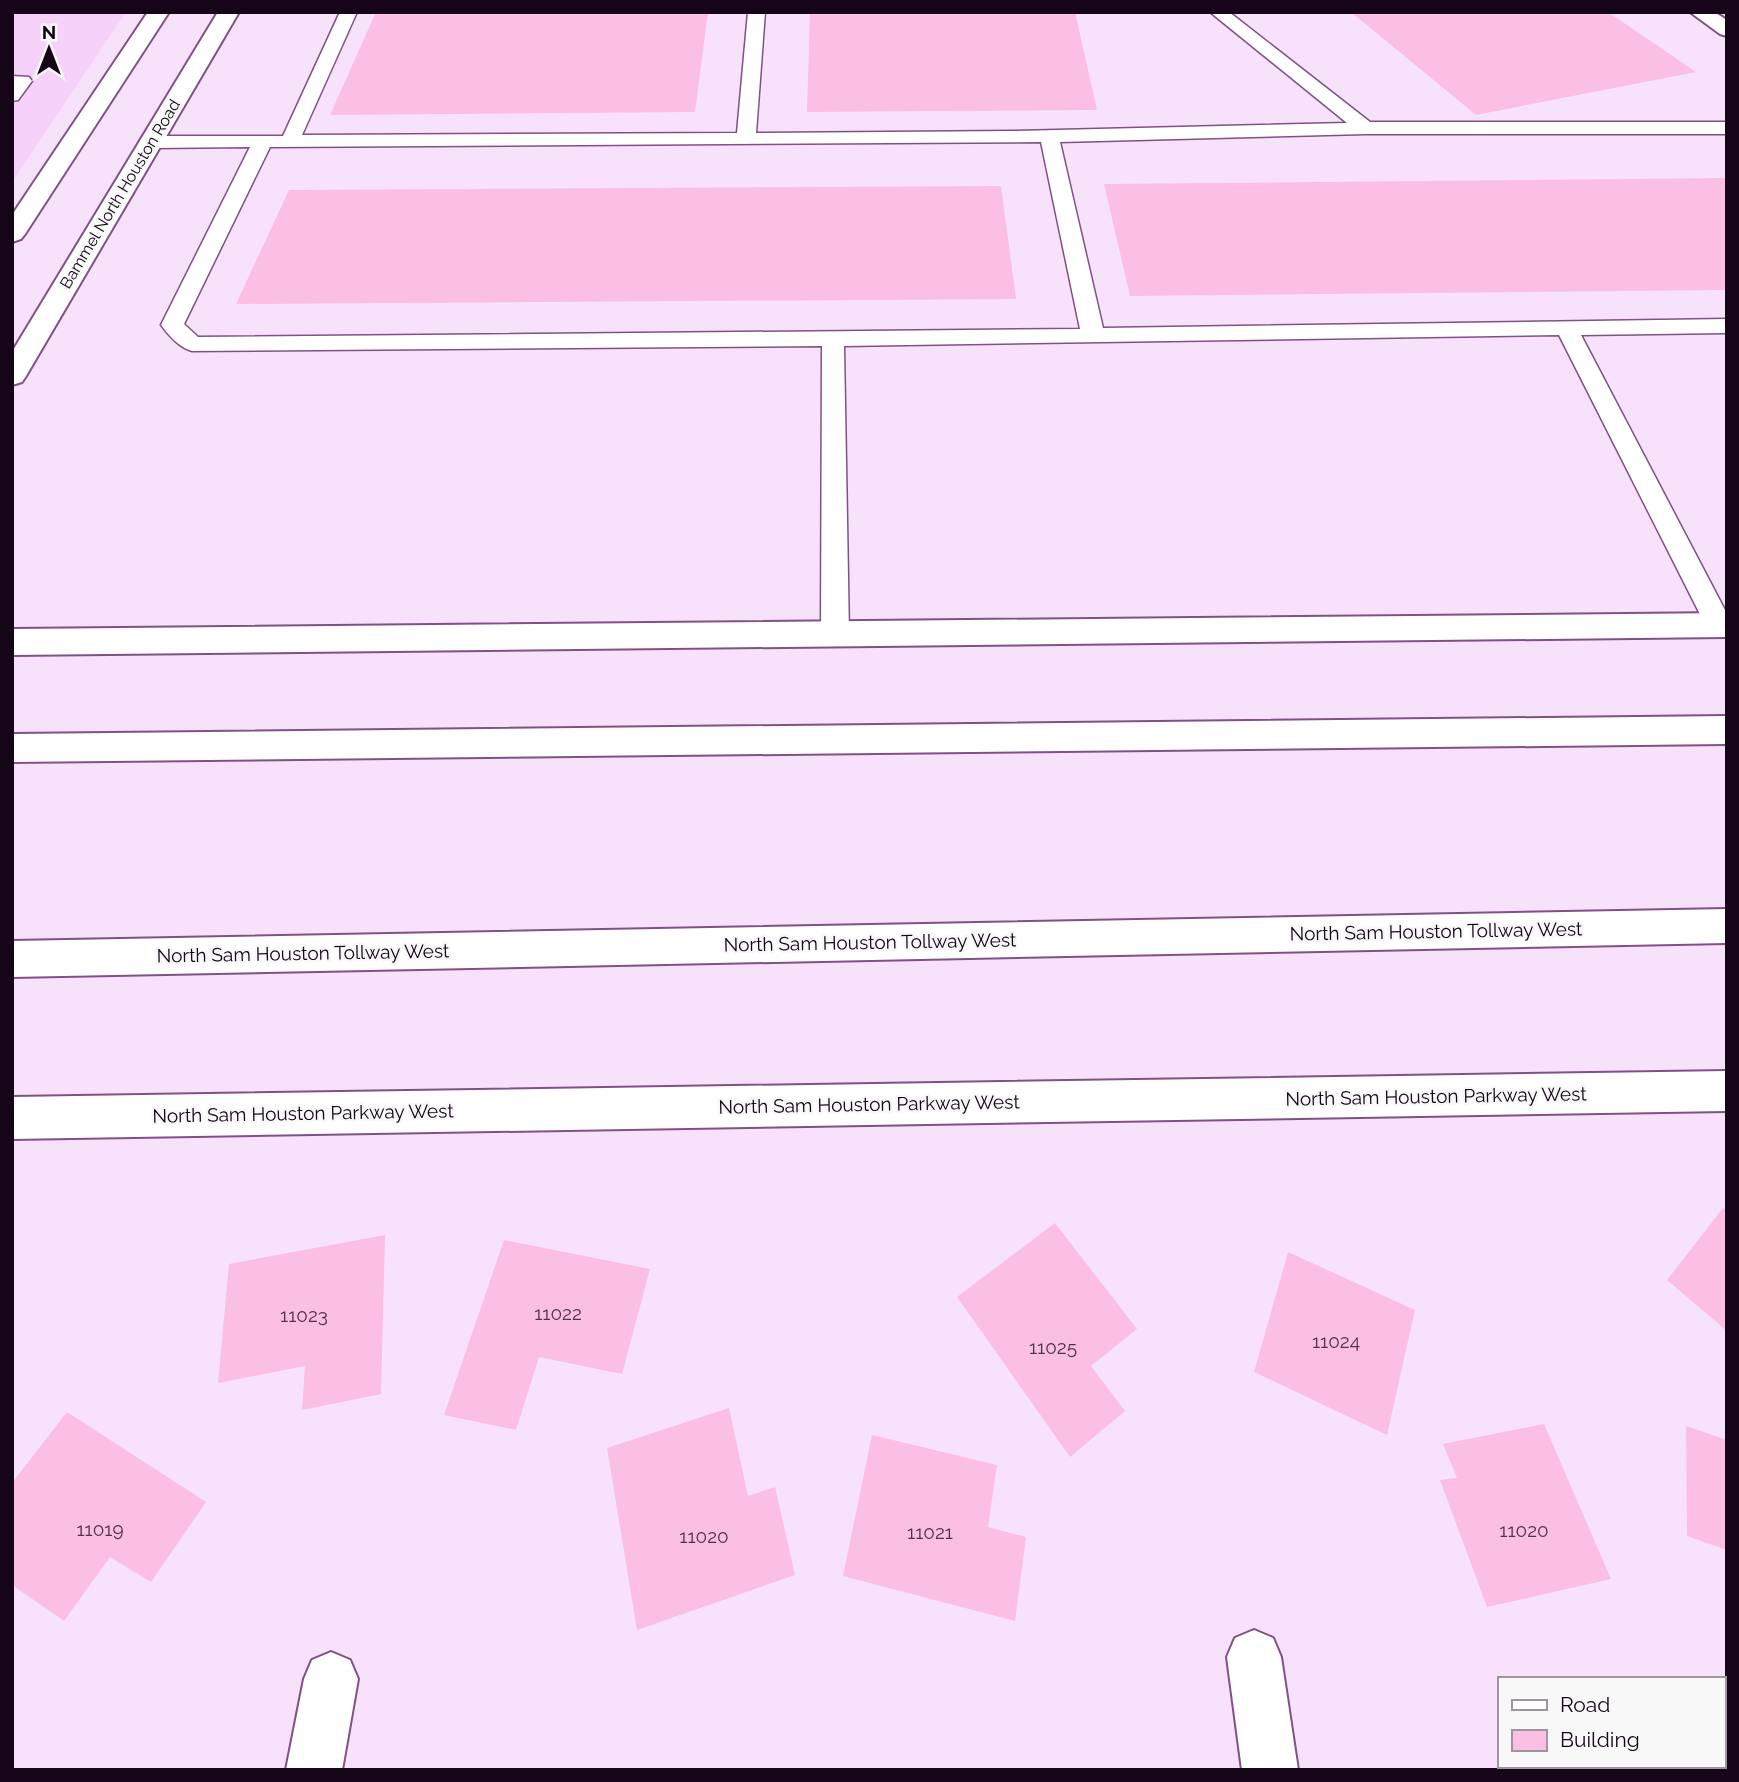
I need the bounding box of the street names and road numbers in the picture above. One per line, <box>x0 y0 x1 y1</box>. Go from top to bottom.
street label: Bammel North Houston Road <box>56 96 184 292</box>
street label: North Sam Houston Tollway West <box>1289 917 1583 945</box>
street label: North Sam Houston Tollway West <box>723 928 1017 956</box>
street label: North Sam Houston Tollway West <box>156 939 450 967</box>
street label: North Sam Houston Parkway West <box>1285 1082 1587 1110</box>
street label: North Sam Houston Parkway West <box>718 1090 1020 1118</box>
street label: North Sam Houston Parkway West <box>152 1099 454 1127</box>

